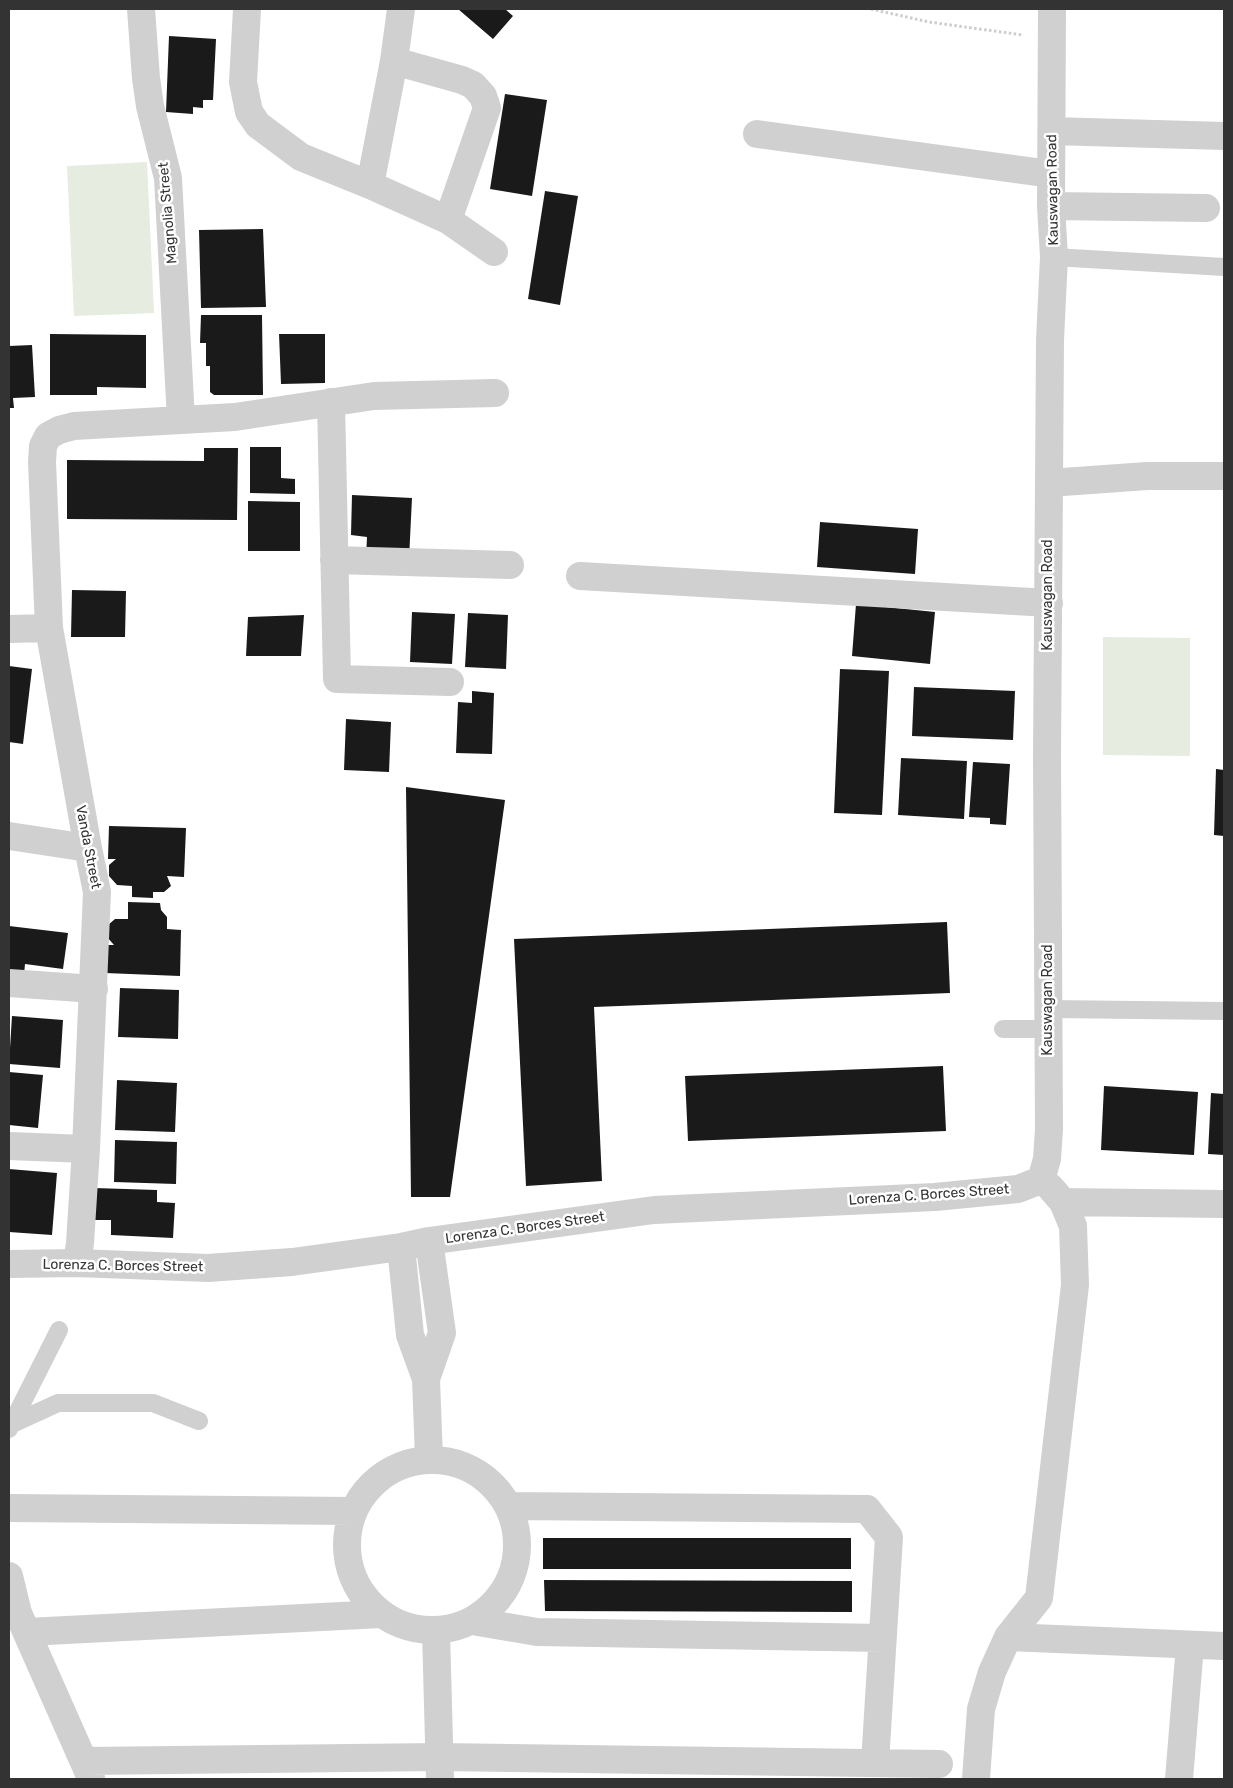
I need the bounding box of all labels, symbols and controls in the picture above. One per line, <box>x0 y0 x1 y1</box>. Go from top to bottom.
street label: Kauswagan Road <box>1044 134 1062 246</box>
street label: Magnolia Street <box>155 161 181 265</box>
street label: Kauswagan Road <box>1040 539 1056 651</box>
street label: Vanda Street <box>72 804 104 890</box>
street label: Kauswagan Road <box>1040 944 1056 1056</box>
street label: Lorenza C. Borces Street <box>848 1181 1010 1209</box>
street label: Lorenza C. Borces Street <box>444 1208 606 1248</box>
street label: Lorenza C. Borces Street <box>42 1256 204 1276</box>

